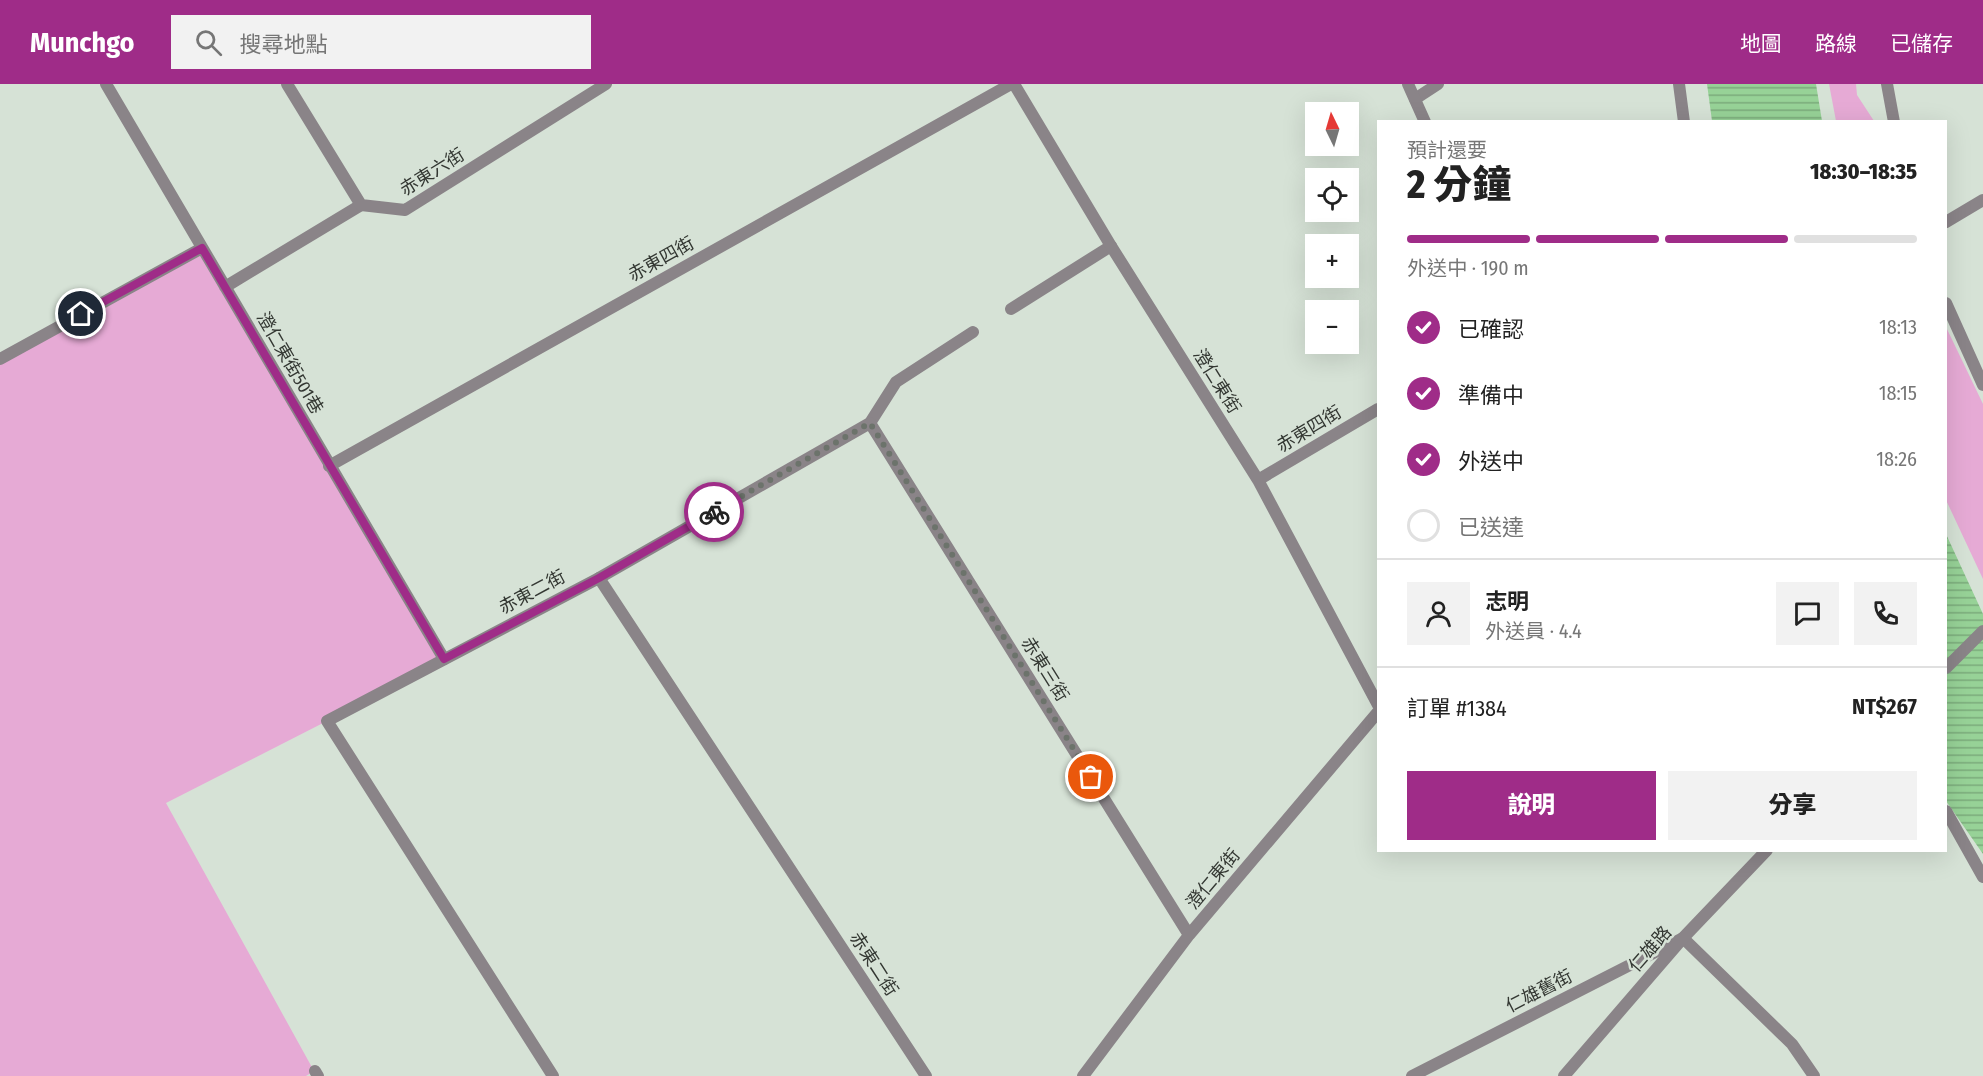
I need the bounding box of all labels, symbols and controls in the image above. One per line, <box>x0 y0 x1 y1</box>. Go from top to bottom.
search box <box>171 15 591 69</box>
text: Munchgo <box>30 26 135 59</box>
icon: search <box>192 26 225 59</box>
text: 搜尋地點 <box>240 31 328 58</box>
text: 地圖 <box>1740 31 1782 57</box>
text: 路線 <box>1815 31 1857 57</box>
text: 已儲存 <box>1890 31 1953 57</box>
north arrow <box>1305 102 1359 156</box>
map controls <box>1305 102 1359 354</box>
text: 預計還要 <box>1407 138 1487 162</box>
street label: 赤東六街 <box>396 144 468 200</box>
text: 18:30–18:35 <box>1810 158 1917 185</box>
text: 2 分鐘 <box>1407 162 1511 208</box>
button: locate <box>1305 168 1359 222</box>
street label: 赤東四街 <box>624 232 698 286</box>
button: + <box>1305 234 1359 288</box>
text: 外送中 · 190 m <box>1407 256 1529 280</box>
pin <box>55 288 106 339</box>
icon: home <box>64 297 97 330</box>
button: − <box>1305 300 1359 354</box>
street label: 澄仁東街501巷 <box>252 308 328 418</box>
icon: check <box>1407 311 1440 344</box>
text: 18:13 <box>1879 315 1917 339</box>
text: 已確認 <box>1458 316 1524 343</box>
street label: 澄仁東街 <box>1189 345 1245 417</box>
icon: check <box>1407 377 1440 410</box>
text: 18:15 <box>1879 381 1917 405</box>
text: 準備中 <box>1458 382 1524 409</box>
street label: 赤東四街 <box>1272 401 1346 457</box>
icon: check <box>1407 443 1440 476</box>
text: 18:26 <box>1876 447 1917 471</box>
text: 外送中 <box>1458 448 1524 475</box>
courier <box>684 482 744 542</box>
icon: bike <box>698 496 731 529</box>
text: 已送達 <box>1458 514 1524 541</box>
street label: 赤東二街 <box>495 565 569 619</box>
button: person <box>1407 582 1470 645</box>
button: chat <box>1776 582 1839 645</box>
button: phone <box>1854 582 1917 645</box>
text: 志明 <box>1485 588 1529 615</box>
text: 外送員 · 4.4 <box>1485 619 1582 643</box>
street label: 赤東三街 <box>1017 633 1073 705</box>
text: NT$267 <box>1852 693 1917 720</box>
text: 訂單 #1384 <box>1407 695 1507 722</box>
pin <box>1065 751 1116 802</box>
icon: bag <box>1074 760 1107 793</box>
button: 說明 <box>1407 771 1656 840</box>
button: 分享 <box>1668 771 1917 840</box>
street label: 澄仁東街 <box>1181 844 1245 914</box>
street label: 仁雄路 <box>1624 921 1676 977</box>
street label: 赤東二街 <box>845 928 903 1000</box>
street label: 仁雄舊街 <box>1502 965 1576 1017</box>

